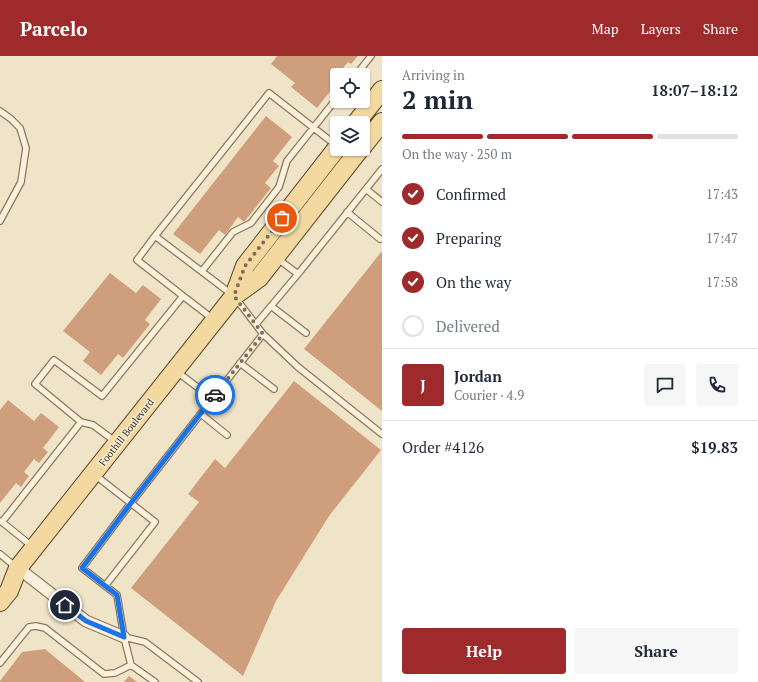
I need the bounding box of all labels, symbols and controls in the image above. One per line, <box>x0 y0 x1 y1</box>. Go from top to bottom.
text: Parcelo <box>20 16 88 41</box>
text: Map <box>592 19 619 38</box>
text: Layers <box>641 19 681 38</box>
text: Share <box>703 19 738 38</box>
text: Arriving in <box>402 66 465 84</box>
map controls <box>330 68 370 156</box>
button: locate <box>330 68 370 108</box>
text: 18:07–18:12 <box>651 80 738 100</box>
text: 2 min <box>402 82 473 116</box>
button: layers <box>330 116 370 156</box>
text: On the way · 250 m <box>402 145 512 163</box>
icon: check <box>402 183 424 205</box>
text: Confirmed <box>436 184 506 204</box>
text: 17:43 <box>706 185 738 203</box>
pin <box>265 201 299 235</box>
icon: bag <box>271 207 293 229</box>
icon: check <box>402 227 424 249</box>
text: Preparing <box>436 228 501 248</box>
text: 17:47 <box>706 229 738 247</box>
icon: check <box>402 271 424 293</box>
text: On the way <box>436 272 511 292</box>
text: 17:58 <box>706 273 738 291</box>
text: Delivered <box>436 316 500 336</box>
button: chat <box>644 364 686 406</box>
button: phone <box>696 364 738 406</box>
text: Jordan <box>454 366 502 386</box>
courier <box>195 375 235 415</box>
text: J <box>420 375 426 395</box>
icon: car <box>204 384 226 406</box>
text: Courier · 4.9 <box>454 386 524 404</box>
street label: Foothill Boulevard <box>96 396 157 469</box>
text: Order #4126 <box>402 437 484 457</box>
text: $19.83 <box>691 437 738 457</box>
pin <box>48 588 82 622</box>
icon: home <box>54 594 76 616</box>
button: Help <box>402 628 566 674</box>
button: Share <box>574 628 738 674</box>

